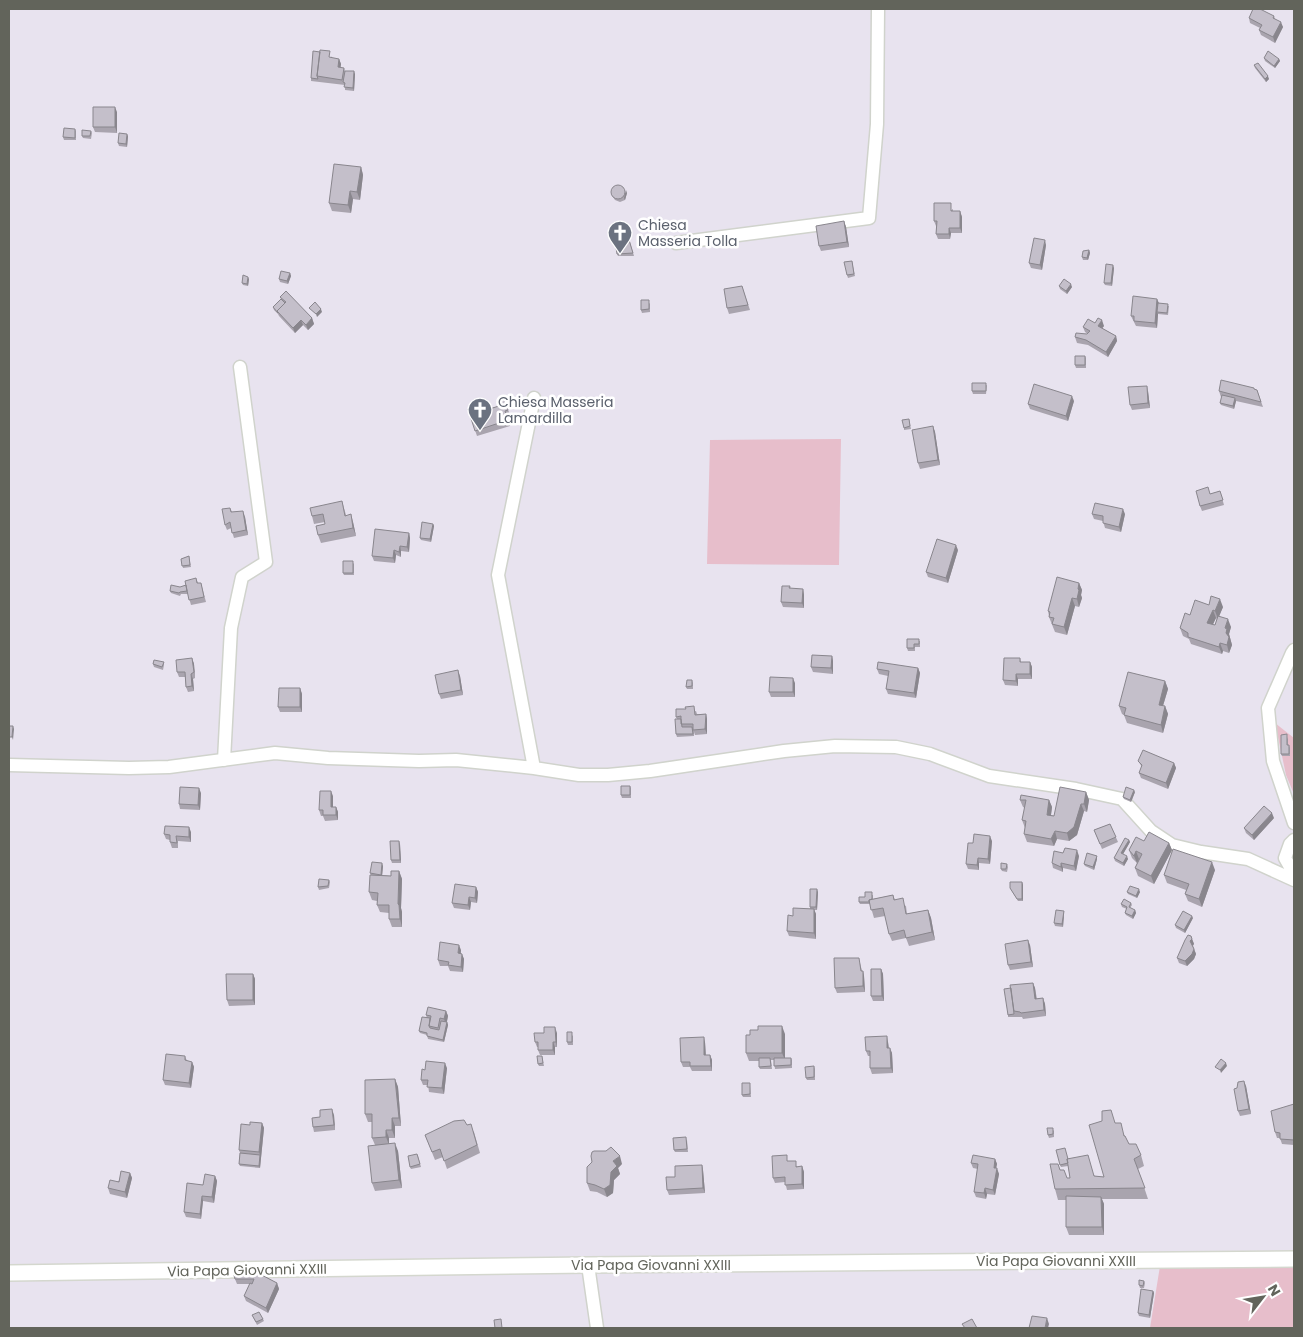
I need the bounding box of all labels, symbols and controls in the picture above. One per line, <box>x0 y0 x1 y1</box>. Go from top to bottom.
place label: Chiesa Masseria Tolla <box>638 215 738 251</box>
church icon: Chiesa Masseria Tolla <box>607 220 633 254</box>
place label: Chiesa Masseria Lamardilla <box>498 392 613 428</box>
church icon: Chiesa Masseria Lamardilla <box>467 397 493 431</box>
street label: Via Papa Giovanni XXIII <box>976 1251 1136 1271</box>
street label: Via Papa Giovanni XXIII <box>571 1255 731 1275</box>
street label: Via Papa Giovanni XXIII <box>167 1259 327 1281</box>
north arrow <box>1238 1272 1288 1322</box>
text: N <box>1263 1281 1285 1300</box>

